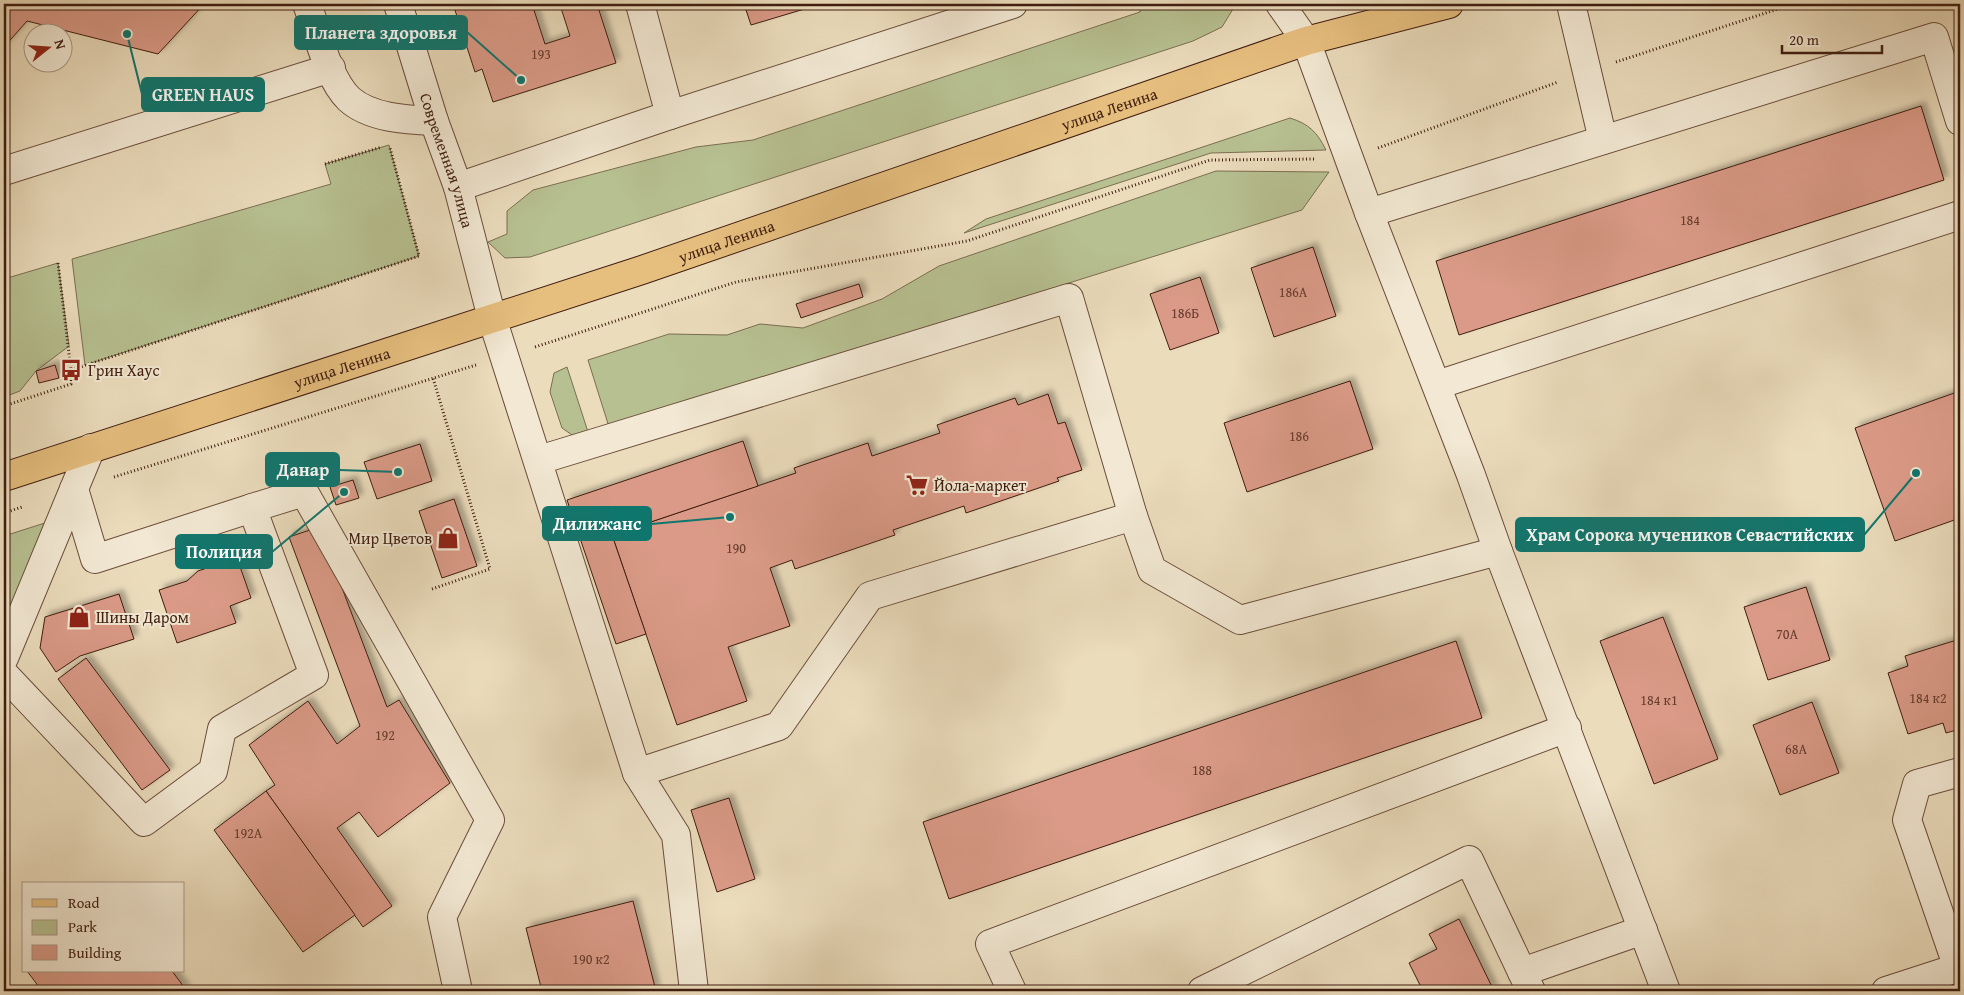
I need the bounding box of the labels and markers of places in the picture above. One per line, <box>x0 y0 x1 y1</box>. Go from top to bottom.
callout: Планета здоровья <box>295 16 467 49</box>
callout: GREEN HAUS <box>142 78 264 111</box>
bus stop icon: Грин Хаус <box>58 357 84 383</box>
place label: Грин Хаус <box>88 358 160 382</box>
callout: Данар <box>266 453 339 486</box>
supermarket icon: Йола-маркет <box>904 472 930 498</box>
place label: Йола-маркет <box>934 473 1026 497</box>
callout: Дилижанс <box>543 507 651 540</box>
callout: Храм Сорока мучеников Севастийских <box>1516 518 1864 551</box>
shop icon: Мир Цветов <box>435 525 461 551</box>
place label: Мир Цветов <box>348 526 432 550</box>
callout: Полиция <box>176 535 272 568</box>
shop icon: Шины Даром <box>66 604 92 630</box>
place label: Шины Даром <box>96 605 189 629</box>

